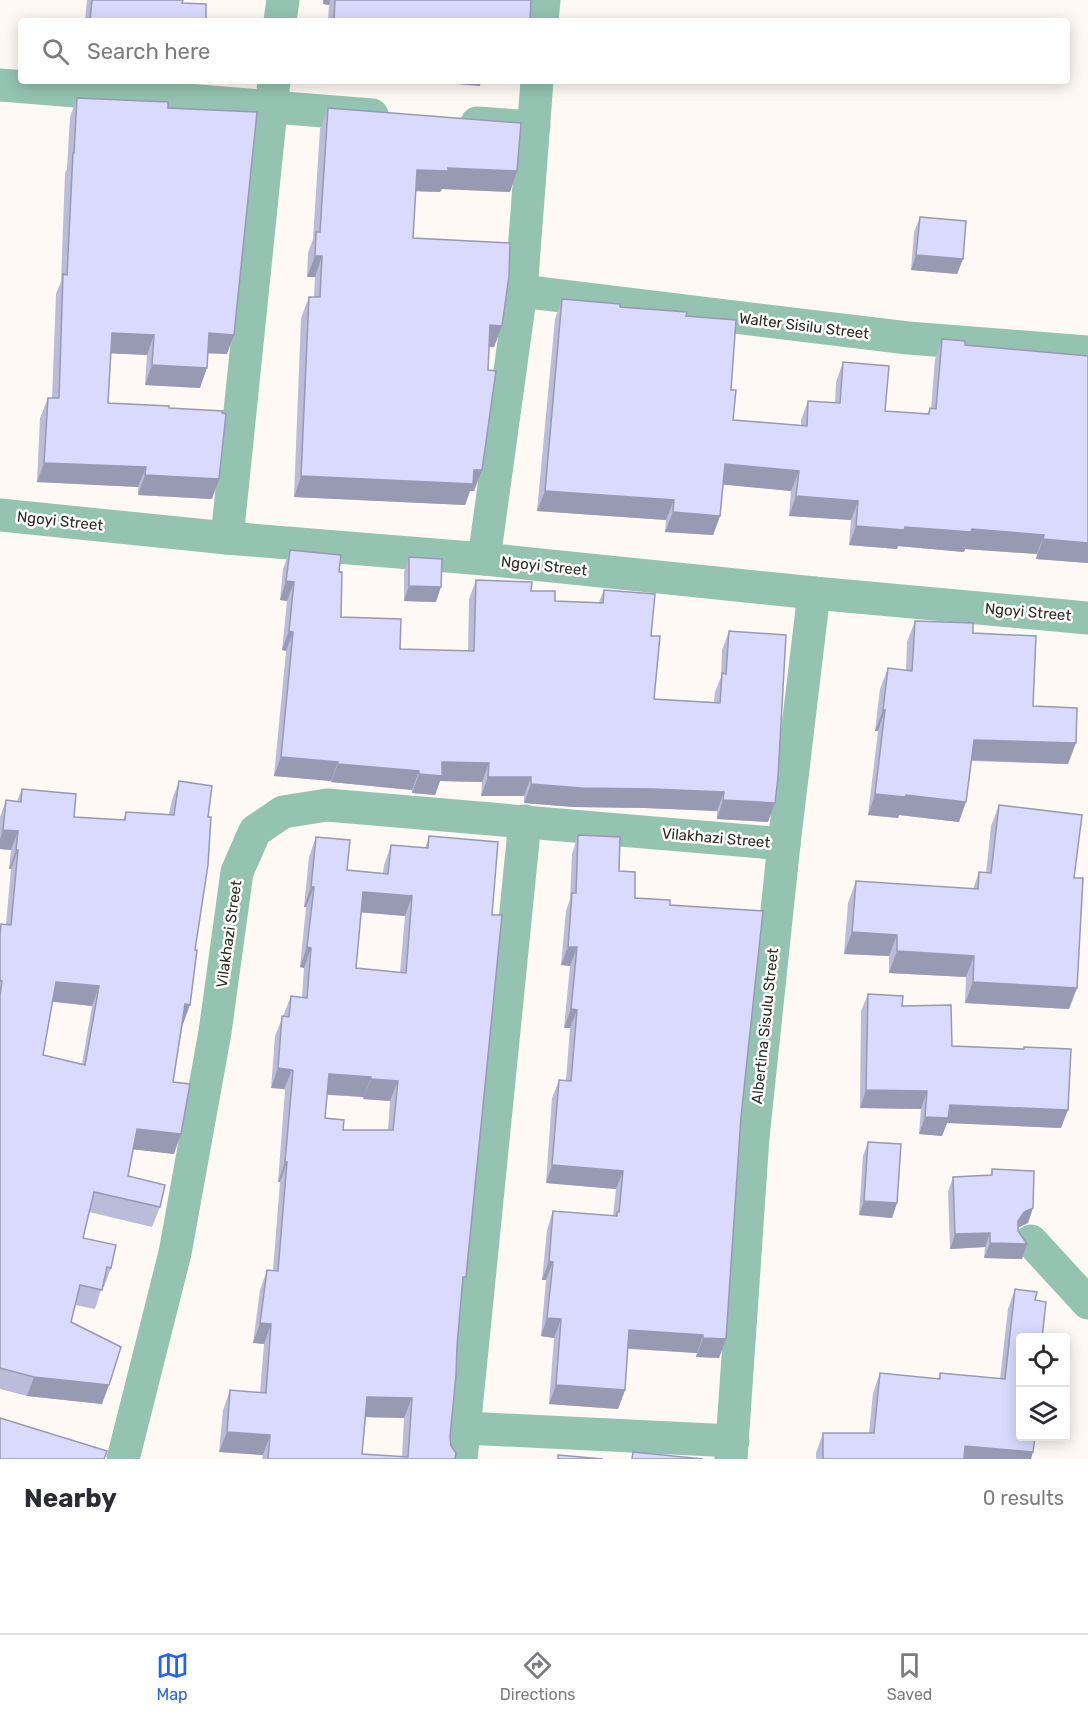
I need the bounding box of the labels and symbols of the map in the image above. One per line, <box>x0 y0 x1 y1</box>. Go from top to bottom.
street label: Walter Sisilu Street <box>738 309 870 343</box>
street label: Ngoyi Street <box>16 508 104 534</box>
street label: Ngoyi Street <box>500 553 588 579</box>
street label: Ngoyi Street <box>984 599 1072 625</box>
street label: Vilakhazi Street <box>661 824 771 852</box>
street label: Vilakhazi Street <box>213 879 246 989</box>
street label: Albertina Sisulu Street <box>748 947 782 1105</box>

